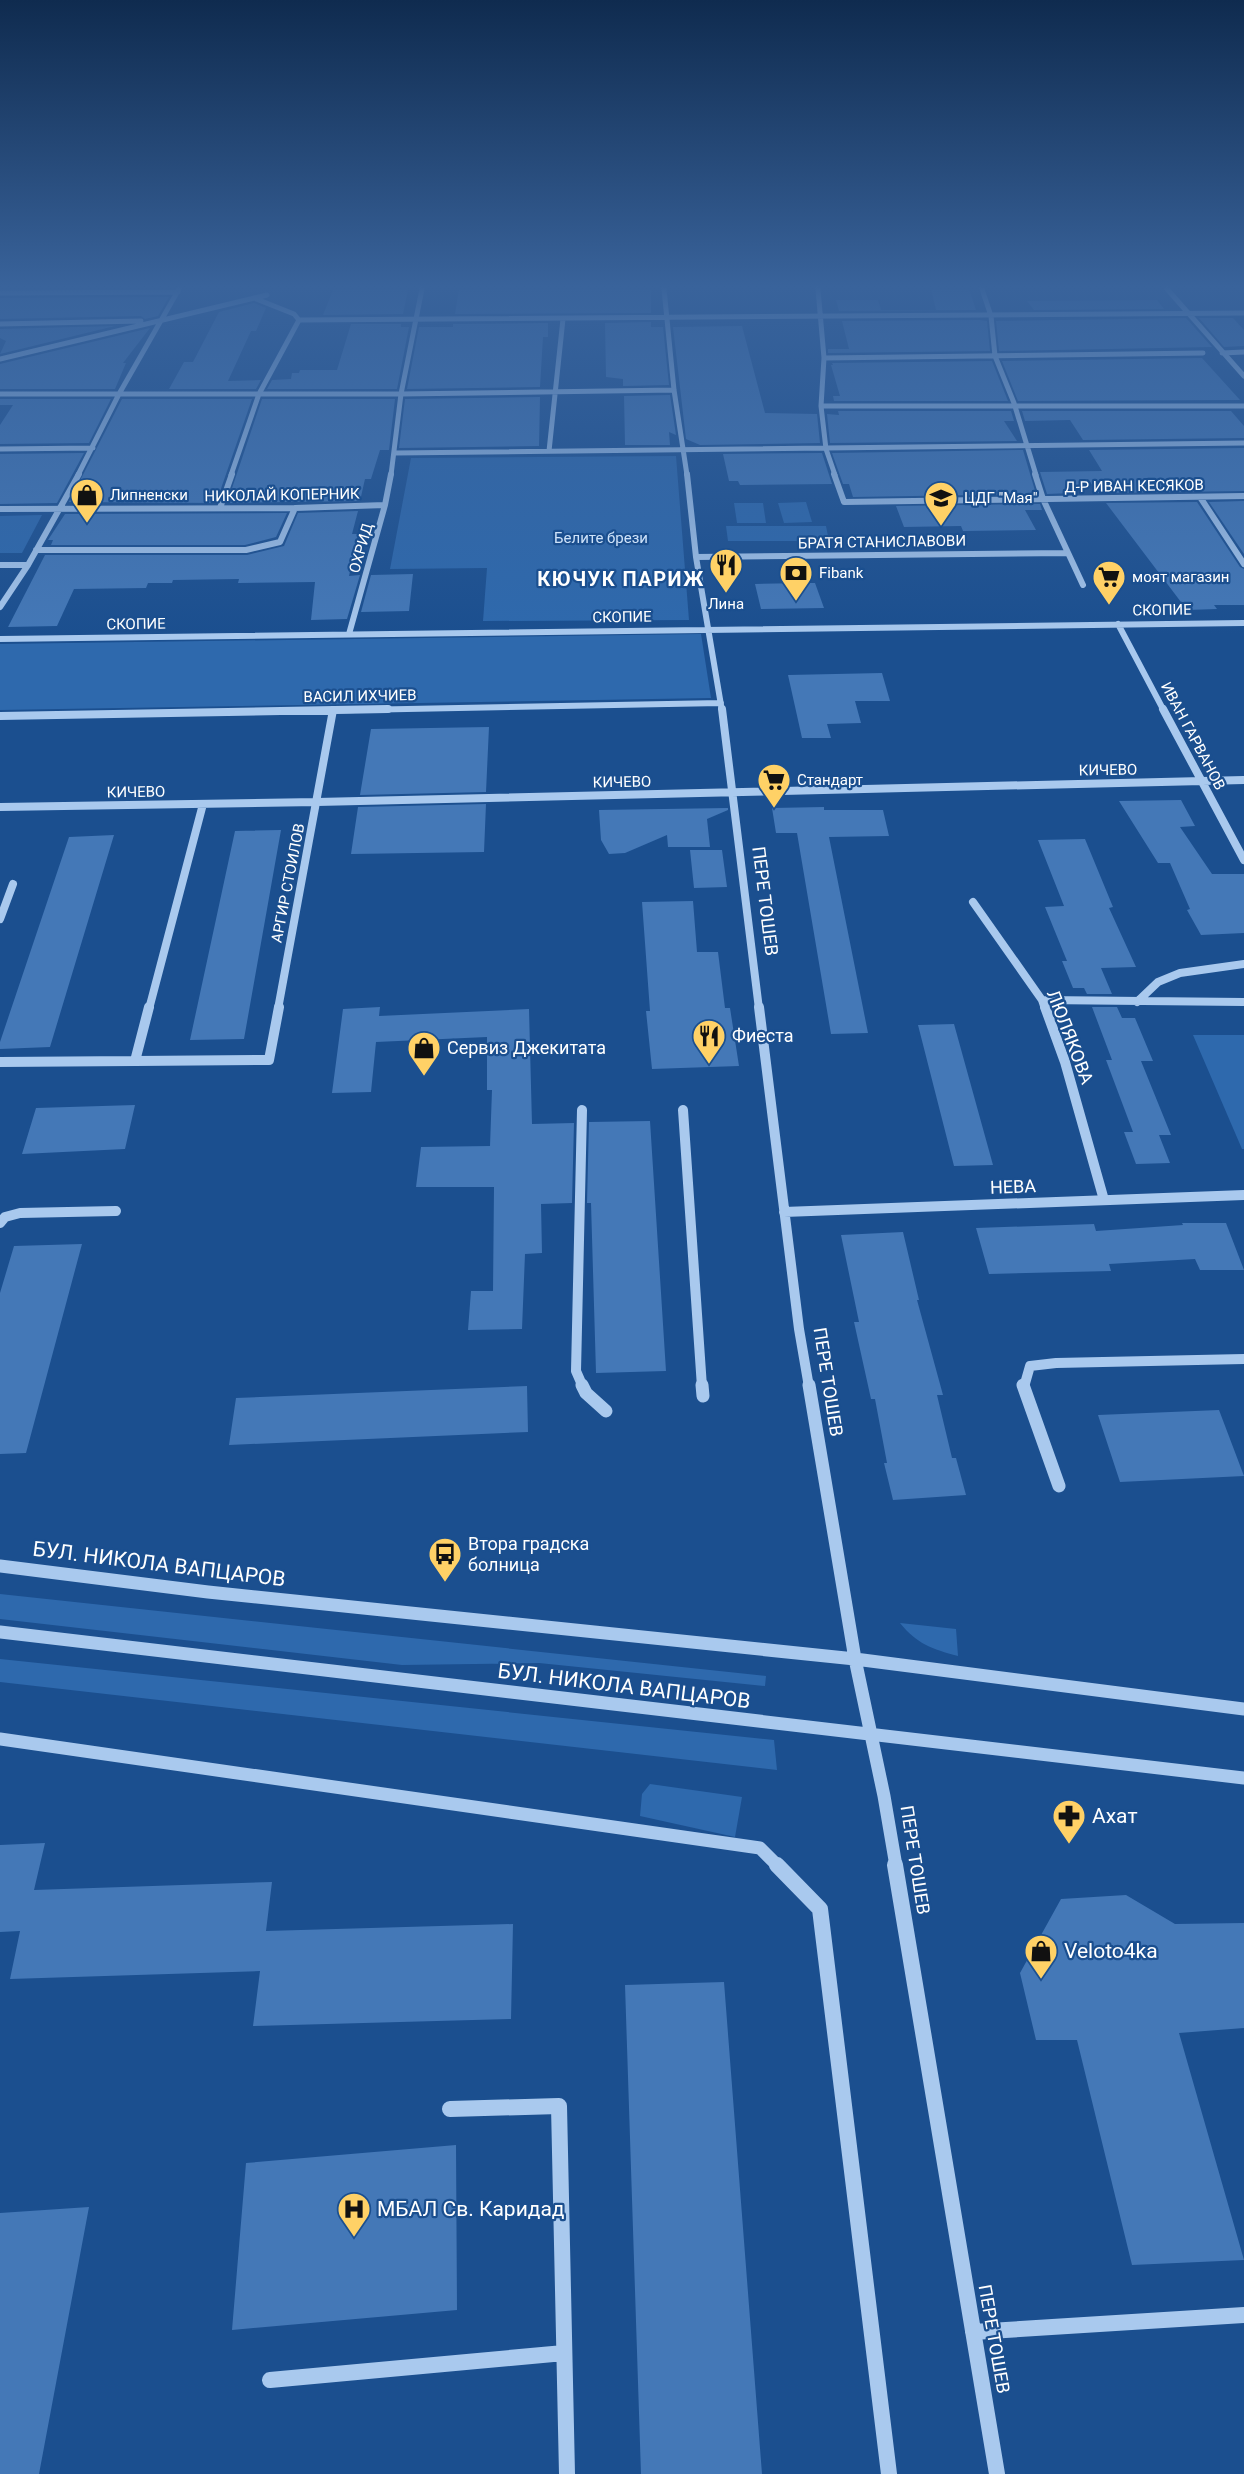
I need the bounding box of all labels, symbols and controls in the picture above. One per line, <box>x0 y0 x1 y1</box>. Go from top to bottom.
street label: Д-Р ИВАН КЕСЯКОВ <box>1064 476 1204 496</box>
shop icon: Липненски <box>69 477 105 524</box>
school or university icon: ЦДГ "Мая" <box>923 480 959 527</box>
street label: НИКОЛАЙ КОПЕРНИК <box>204 485 360 505</box>
place label: Липненски <box>110 486 188 504</box>
place label: ЦДГ "Мая" <box>964 489 1038 507</box>
street label: ОХРИД <box>345 521 377 575</box>
park label: Белите брези <box>554 529 648 547</box>
street label: БРАТЯ СТАНИСЛАВОВИ <box>798 532 966 552</box>
restaurant icon: Лина <box>708 547 744 594</box>
bank icon: Fibank <box>778 555 814 602</box>
supermarket icon: моят магазин <box>1091 559 1127 606</box>
place label: Fibank <box>819 564 864 582</box>
district label: КЮЧУК ПАРИЖ <box>537 567 705 591</box>
place label: моят магазин <box>1132 568 1230 586</box>
place label: Лина <box>708 595 744 613</box>
street label: СКОПИЕ <box>1132 600 1192 620</box>
street label: СКОПИЕ <box>592 607 652 627</box>
street label: СКОПИЕ <box>106 614 166 634</box>
street label: ИВАН ГАРВАНОВ <box>1157 679 1229 793</box>
street label: ВАСИЛ ИХЧИЕВ <box>303 686 417 706</box>
street label: КИЧЕВО <box>1079 760 1137 780</box>
supermarket icon: Стандарт <box>756 762 792 809</box>
place label: Стандарт <box>797 771 863 789</box>
street label: КИЧЕВО <box>593 772 651 792</box>
street label: КИЧЕВО <box>107 782 165 802</box>
street label: АРГИР СТОИЛОВ <box>268 822 308 944</box>
street label: ПЕРЕ ТОШЕВ <box>748 845 783 957</box>
street label: ЛЮЛЯКОВА <box>1043 987 1098 1087</box>
restaurant icon: Фиеста <box>691 1018 727 1065</box>
place label: Фиеста <box>732 1025 794 1046</box>
shop icon: Сервиз Джекитата <box>406 1030 442 1077</box>
place label: Сервиз Джекитата <box>447 1037 606 1058</box>
street label: НЕВА <box>990 1175 1037 1198</box>
street label: ПЕРЕ ТОШЕВ <box>810 1326 847 1438</box>
place label: Втора градска болница <box>468 1533 589 1575</box>
bus stop icon: Втора градска болница <box>427 1536 463 1583</box>
street label: БУЛ. НИКОЛА ВАПЦАРОВ <box>31 1537 287 1591</box>
street label: БУЛ. НИКОЛА ВАПЦАРОВ <box>496 1659 752 1713</box>
pharmacy icon: Ахат <box>1051 1798 1087 1845</box>
street label: ПЕРЕ ТОШЕВ <box>897 1804 934 1916</box>
place label: Ахат <box>1092 1804 1137 1828</box>
shop icon: Veloto4ka <box>1023 1933 1059 1980</box>
place label: Veloto4ka <box>1064 1939 1158 1963</box>
hospital icon: МБАЛ Св. Каридад <box>336 2191 372 2238</box>
place label: МБАЛ Св. Каридад <box>377 2197 565 2221</box>
street label: ПЕРЕ ТОШЕВ <box>975 2283 1014 2395</box>

